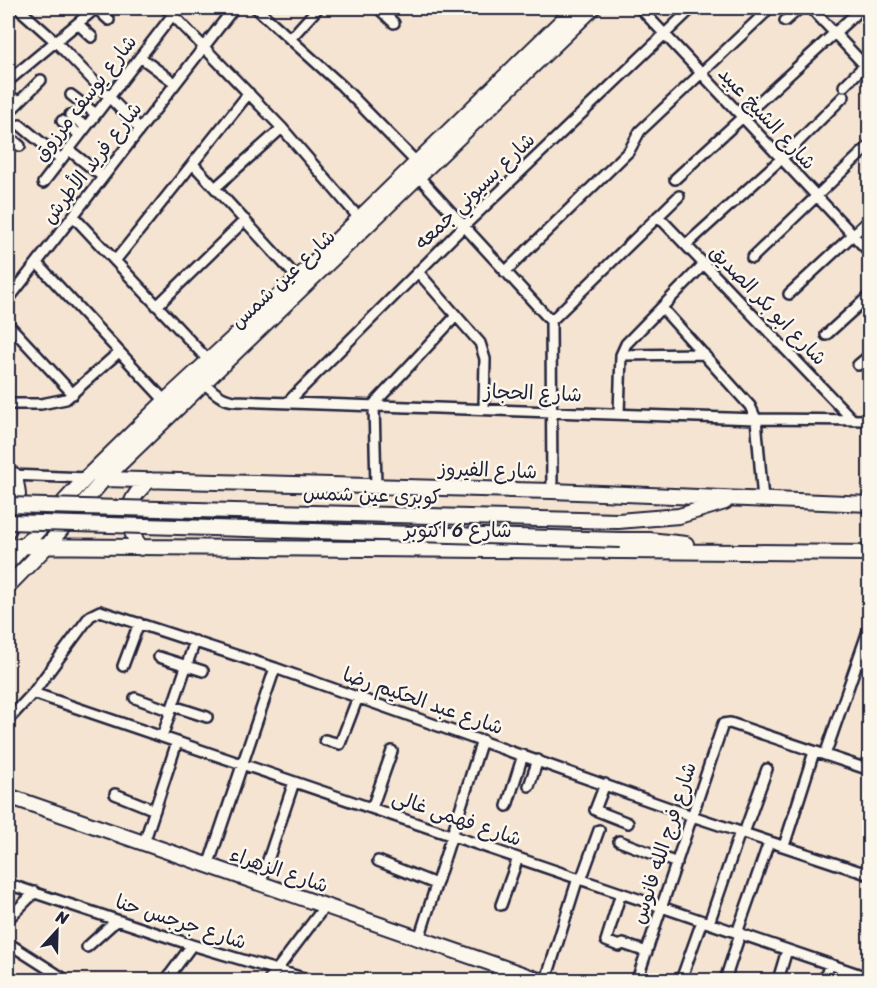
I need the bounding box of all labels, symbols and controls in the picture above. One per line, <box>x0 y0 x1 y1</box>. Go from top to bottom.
street label: شارع يوسف مرزوق <box>24 27 146 169</box>
street label: شارع الشيخ عبيد <box>709 58 825 178</box>
street label: شارع فريد الأطرش <box>33 94 151 232</box>
street label: شارع بسيوني جمعه <box>406 124 544 258</box>
street label: شارع عين شمس <box>222 220 344 338</box>
street label: شارع ابو بكر الصديق <box>701 236 835 374</box>
street label: شارع الحجاز <box>481 374 583 412</box>
street label: شارع الفيروز <box>436 451 538 489</box>
street label: كوبرى عين شمس <box>302 475 442 515</box>
street label: شارع 6 اكتوبر <box>402 513 512 548</box>
street label: شارع عبد الحكيم رضا <box>338 657 508 745</box>
street label: شارع فرج الله فانوس <box>621 757 707 929</box>
street label: شارع فهمى غالى <box>387 779 527 857</box>
street label: شارع الزهراء <box>225 837 333 903</box>
street label: شارع جرجس حنا <box>111 884 251 960</box>
north arrow <box>27 901 87 961</box>
text: N <box>51 902 74 933</box>

